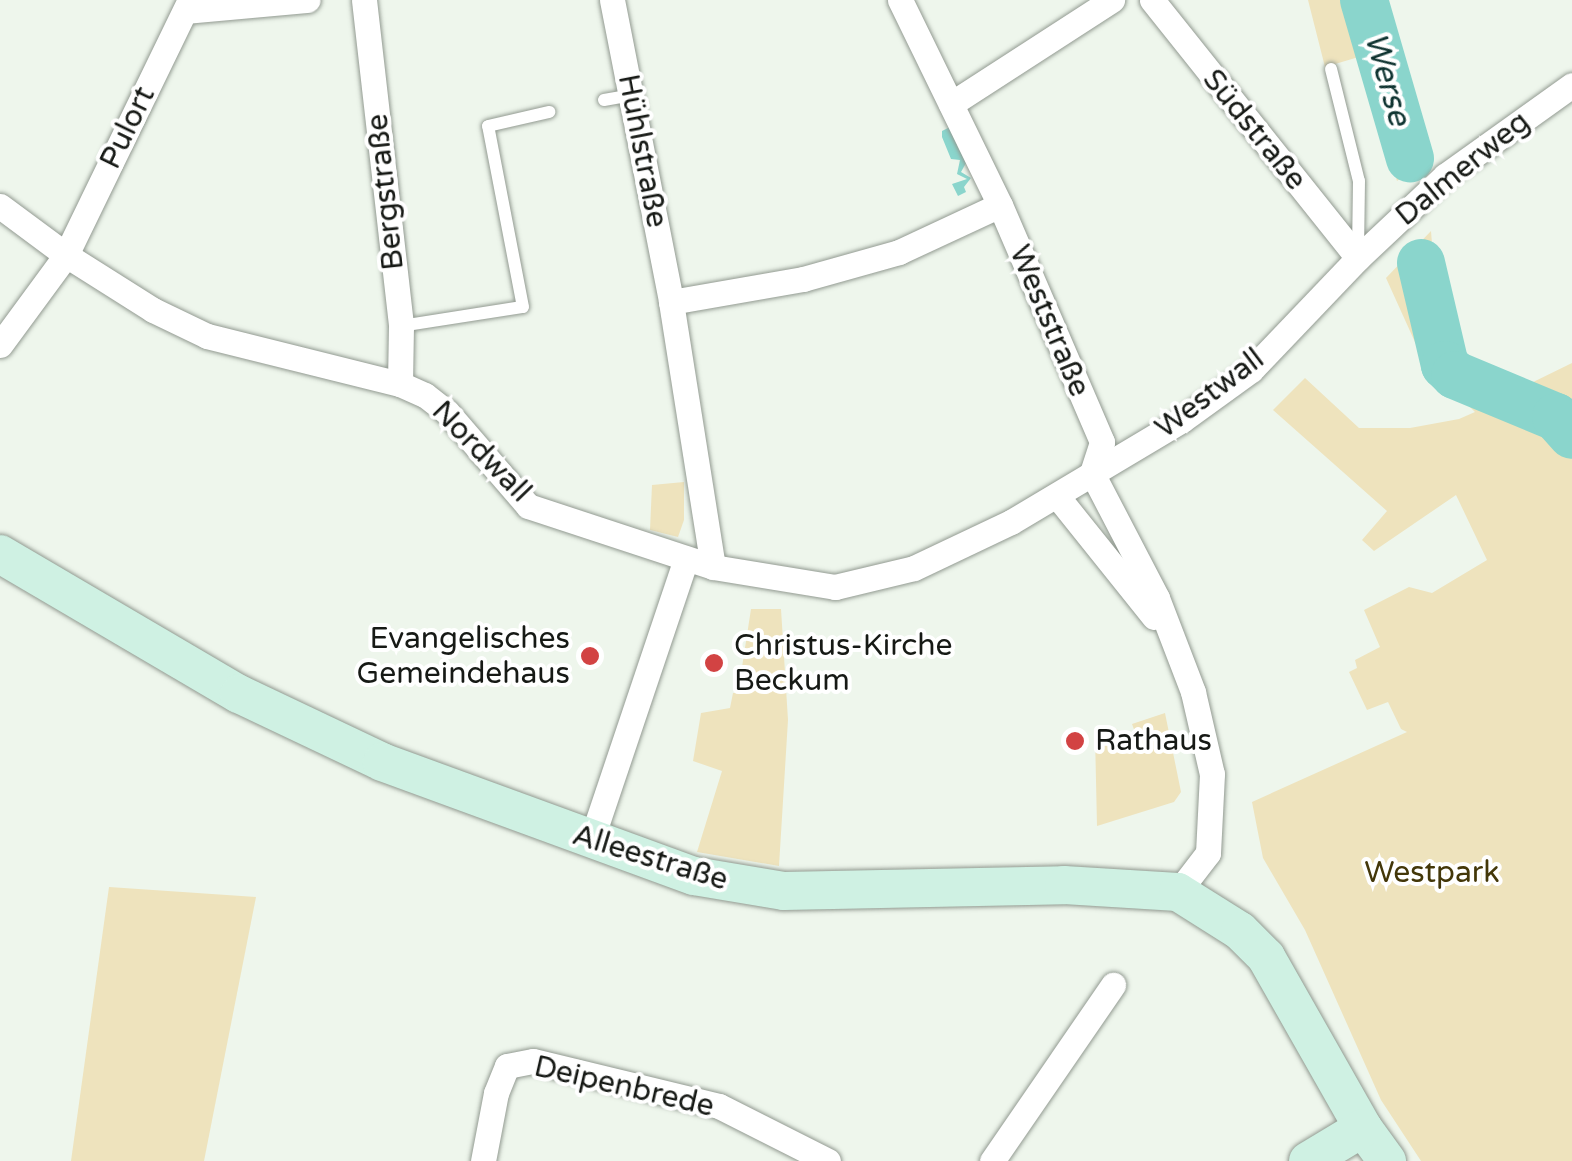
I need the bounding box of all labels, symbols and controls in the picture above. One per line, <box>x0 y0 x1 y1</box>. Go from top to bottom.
water label: Werse <box>1355 28 1419 130</box>
street label: Südstraße <box>1194 62 1314 198</box>
street label: Hühlstraße <box>609 71 675 231</box>
street label: Pulort <box>93 81 163 175</box>
street label: Dalmerweg <box>1389 104 1537 234</box>
street label: Bergstraße <box>360 112 412 272</box>
street label: Weststraße <box>1001 240 1097 402</box>
street label: Westwall <box>1148 341 1272 447</box>
street label: Nordwall <box>424 394 538 510</box>
place label: Evangelisches Gemeindehaus <box>356 621 570 692</box>
place label: Christus-Kirche Beckum <box>734 628 953 698</box>
marker: Evangelisches Gemeindehaus <box>579 645 601 667</box>
marker: Christus-Kirche Beckum <box>703 652 725 674</box>
place label: Rathaus <box>1095 723 1212 759</box>
marker: Rathaus <box>1064 730 1086 752</box>
street label: Alleestraße <box>568 817 732 899</box>
park label: Westpark <box>1364 855 1500 891</box>
street label: Deipenbrede <box>531 1049 717 1125</box>

